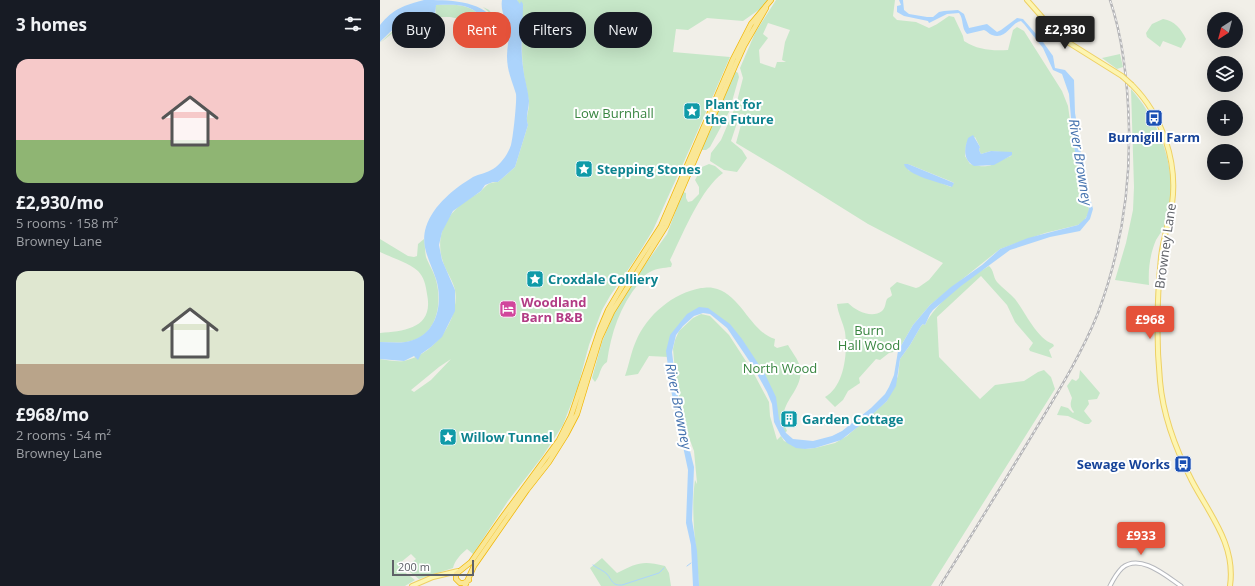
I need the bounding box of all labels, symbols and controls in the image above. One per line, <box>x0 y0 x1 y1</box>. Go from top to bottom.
chip: Buy <box>392 12 445 48</box>
chip: Rent <box>453 12 511 48</box>
chip: Filters <box>519 12 586 48</box>
chip: New <box>594 12 652 48</box>
north arrow <box>1207 12 1243 48</box>
map controls <box>1207 12 1243 180</box>
text: 3 homes <box>16 13 87 36</box>
icon: filters <box>342 13 364 35</box>
pin: £2,930 <box>1032 16 1098 50</box>
text: £2,930 <box>1045 20 1085 38</box>
button: layers <box>1207 56 1243 92</box>
icon: home <box>154 85 226 157</box>
place label: Plant for the Future <box>705 95 774 128</box>
button: + <box>1207 100 1243 136</box>
place icon: Plant for the Future <box>682 101 702 121</box>
park label: Low Burnhall <box>574 104 654 122</box>
bus stop icon: Burnigill Farm <box>1144 108 1164 128</box>
water label: River Browney <box>1065 117 1097 208</box>
place label: Burnigill Farm <box>1108 128 1200 146</box>
button: − <box>1207 144 1243 180</box>
place icon: Stepping Stones <box>574 159 594 179</box>
place label: Stepping Stones <box>597 160 701 178</box>
text: £2,930/mo <box>16 191 104 214</box>
street label: Browney Lane <box>1150 202 1180 290</box>
text: 5 rooms · 158 m² <box>16 214 118 232</box>
text: Browney Lane <box>16 232 102 250</box>
place icon: Croxdale Colliery <box>525 269 545 289</box>
place label: Croxdale Colliery <box>548 270 659 288</box>
place label: Woodland Barn B&B <box>521 293 586 326</box>
icon: home <box>154 297 226 369</box>
hotel icon: Woodland Barn B&B <box>498 299 518 319</box>
pin: £968 <box>1126 306 1174 340</box>
text: £968 <box>1135 310 1165 328</box>
park label: Burn Hall Wood <box>838 321 900 354</box>
park label: North Wood <box>743 359 817 377</box>
water label: River Browney <box>661 361 697 452</box>
text: £968/mo <box>16 403 89 426</box>
building icon: Garden Cottage <box>779 409 799 429</box>
place label: Garden Cottage <box>802 410 904 428</box>
text: 2 rooms · 54 m² <box>16 426 111 444</box>
place icon: Willow Tunnel <box>438 427 458 447</box>
place label: Willow Tunnel <box>461 428 553 446</box>
text: Browney Lane <box>16 444 102 462</box>
bus stop icon: Sewage Works <box>1173 454 1193 474</box>
place label: Sewage Works <box>1077 455 1170 473</box>
pin: £933 <box>1117 522 1165 556</box>
text: £933 <box>1126 526 1156 544</box>
scale bar <box>392 558 474 577</box>
text: 200 m <box>398 559 430 574</box>

